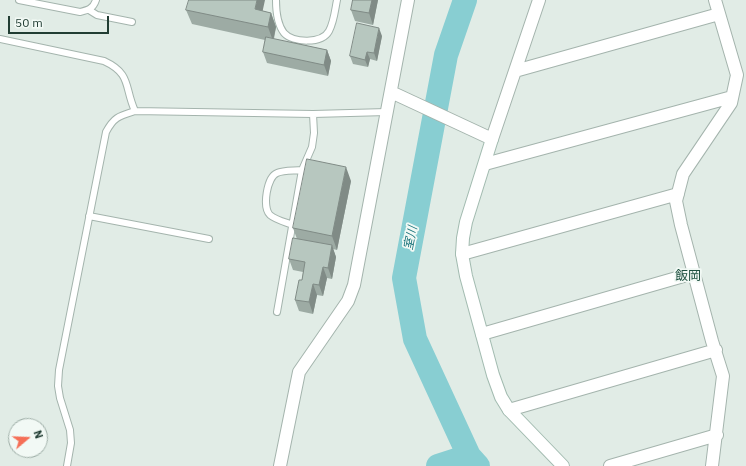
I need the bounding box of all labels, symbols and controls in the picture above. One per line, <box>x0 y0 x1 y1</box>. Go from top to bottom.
scale bar <box>10 8 111 34</box>
text: 50 m <box>15 15 43 30</box>
water label: 室川 <box>402 225 420 251</box>
district label: 飯岡 <box>675 268 701 284</box>
north arrow <box>8 418 48 458</box>
text: N <box>30 428 46 440</box>

